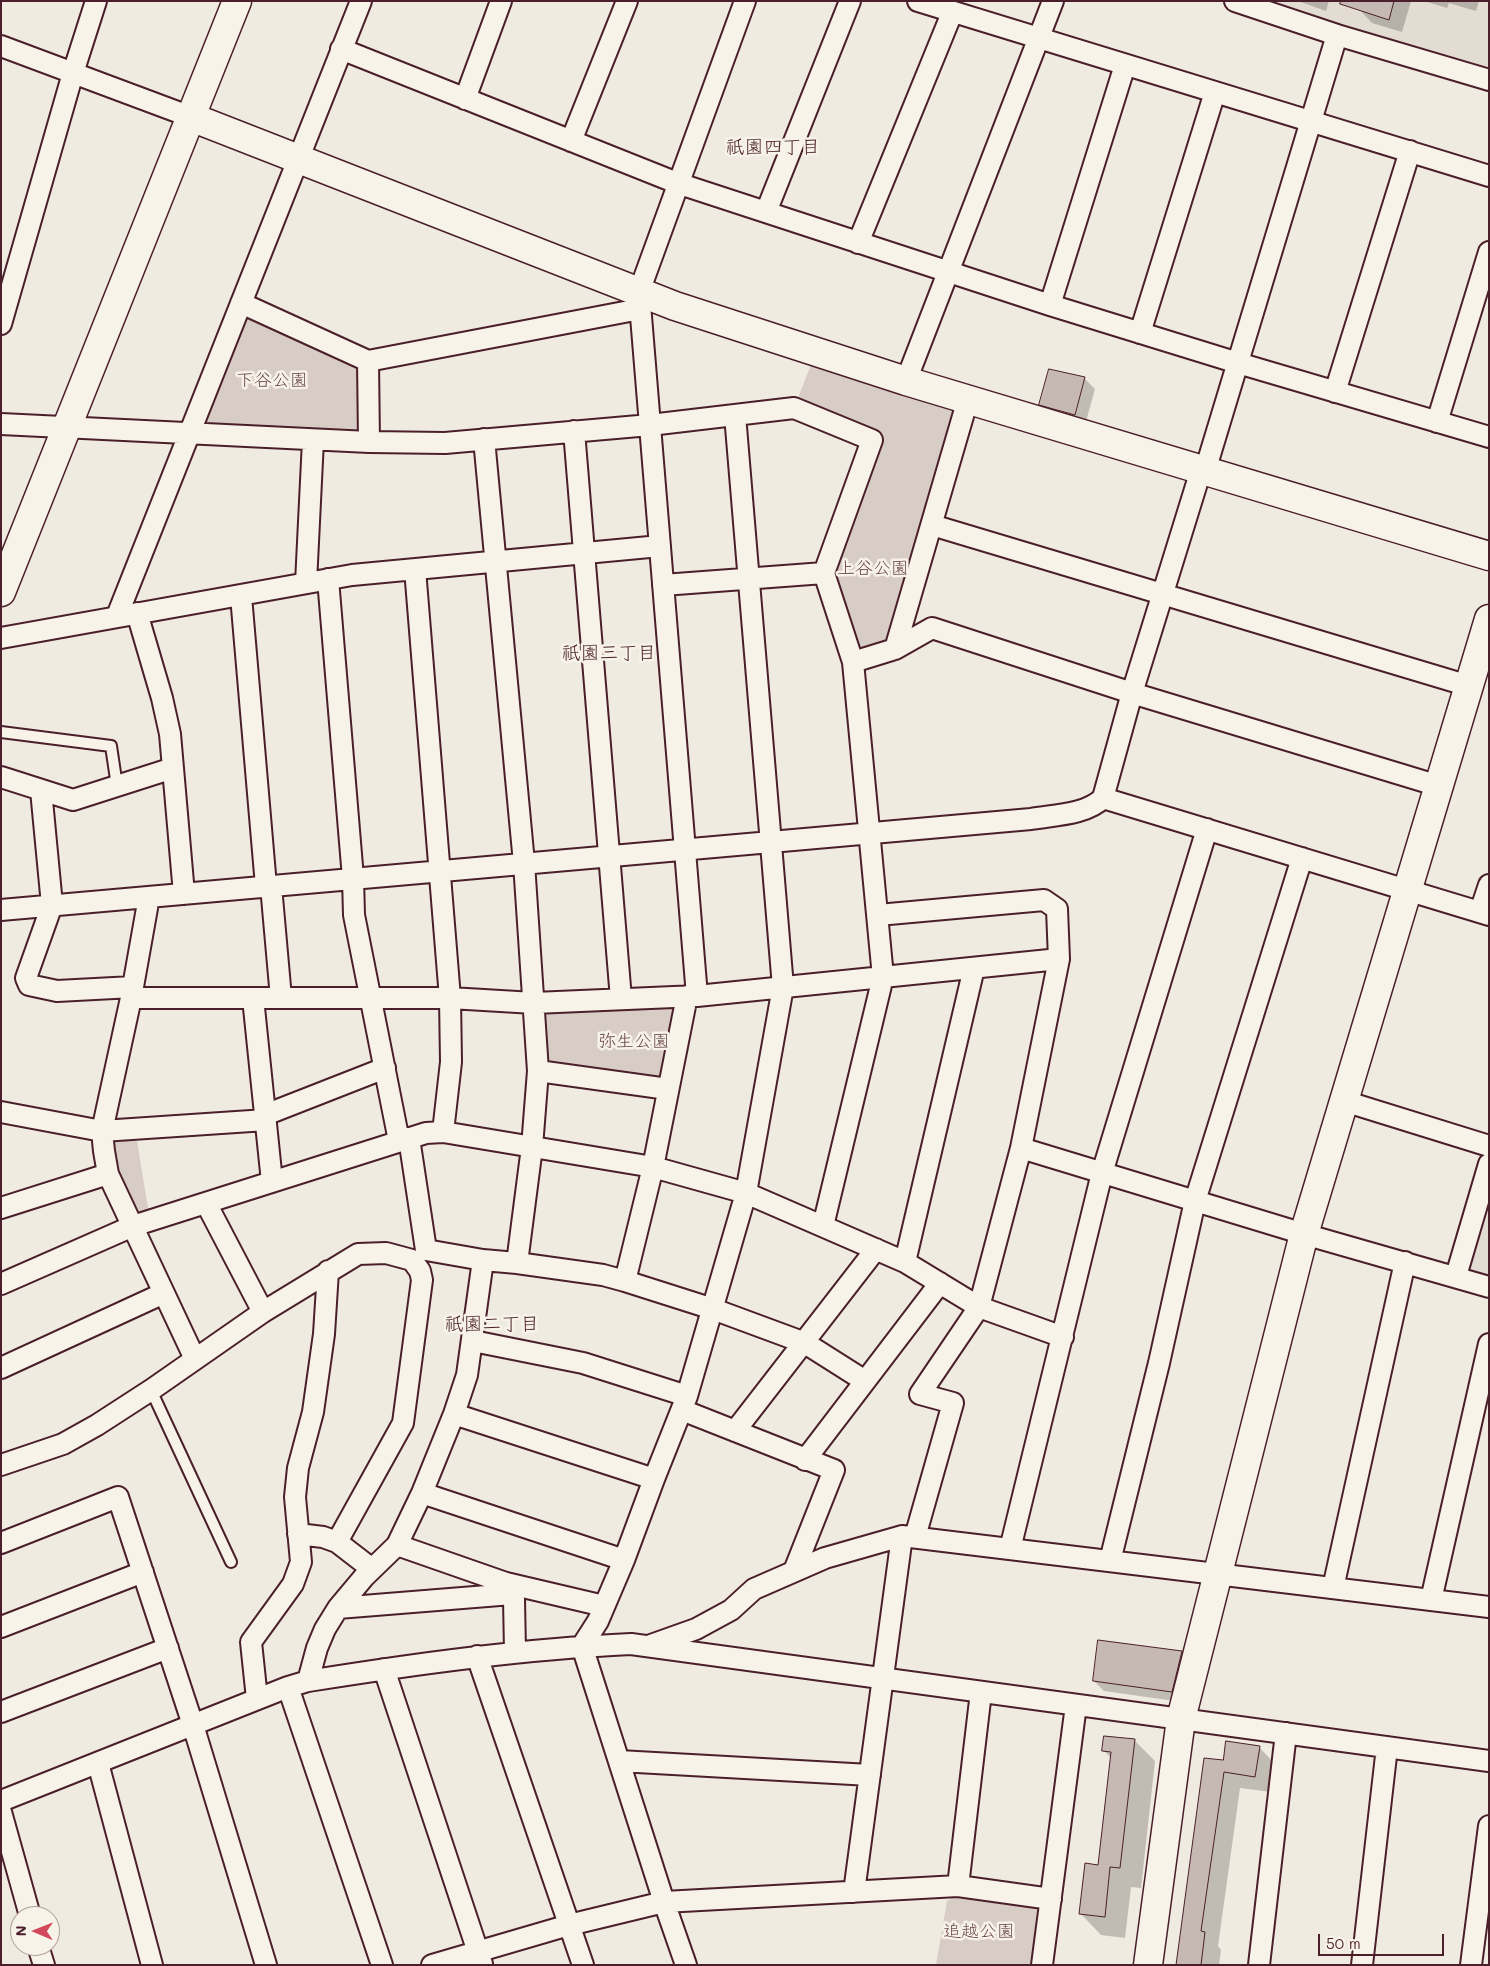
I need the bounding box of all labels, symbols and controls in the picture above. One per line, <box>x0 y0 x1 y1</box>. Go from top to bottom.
district label: 祇園四丁目 <box>726 136 820 158</box>
park label: 下谷公園 <box>236 369 308 391</box>
park label: 上谷公園 <box>837 557 909 579</box>
district label: 祇園三丁目 <box>562 642 656 664</box>
park label: 弥生公園 <box>598 1030 670 1052</box>
district label: 祇園二丁目 <box>445 1313 539 1335</box>
north arrow <box>10 1906 60 1956</box>
park label: 追越公園 <box>943 1920 1015 1942</box>
scale bar <box>1320 1924 1446 1956</box>
text: N <box>11 1925 30 1936</box>
text: 50 m <box>1326 1933 1361 1953</box>

